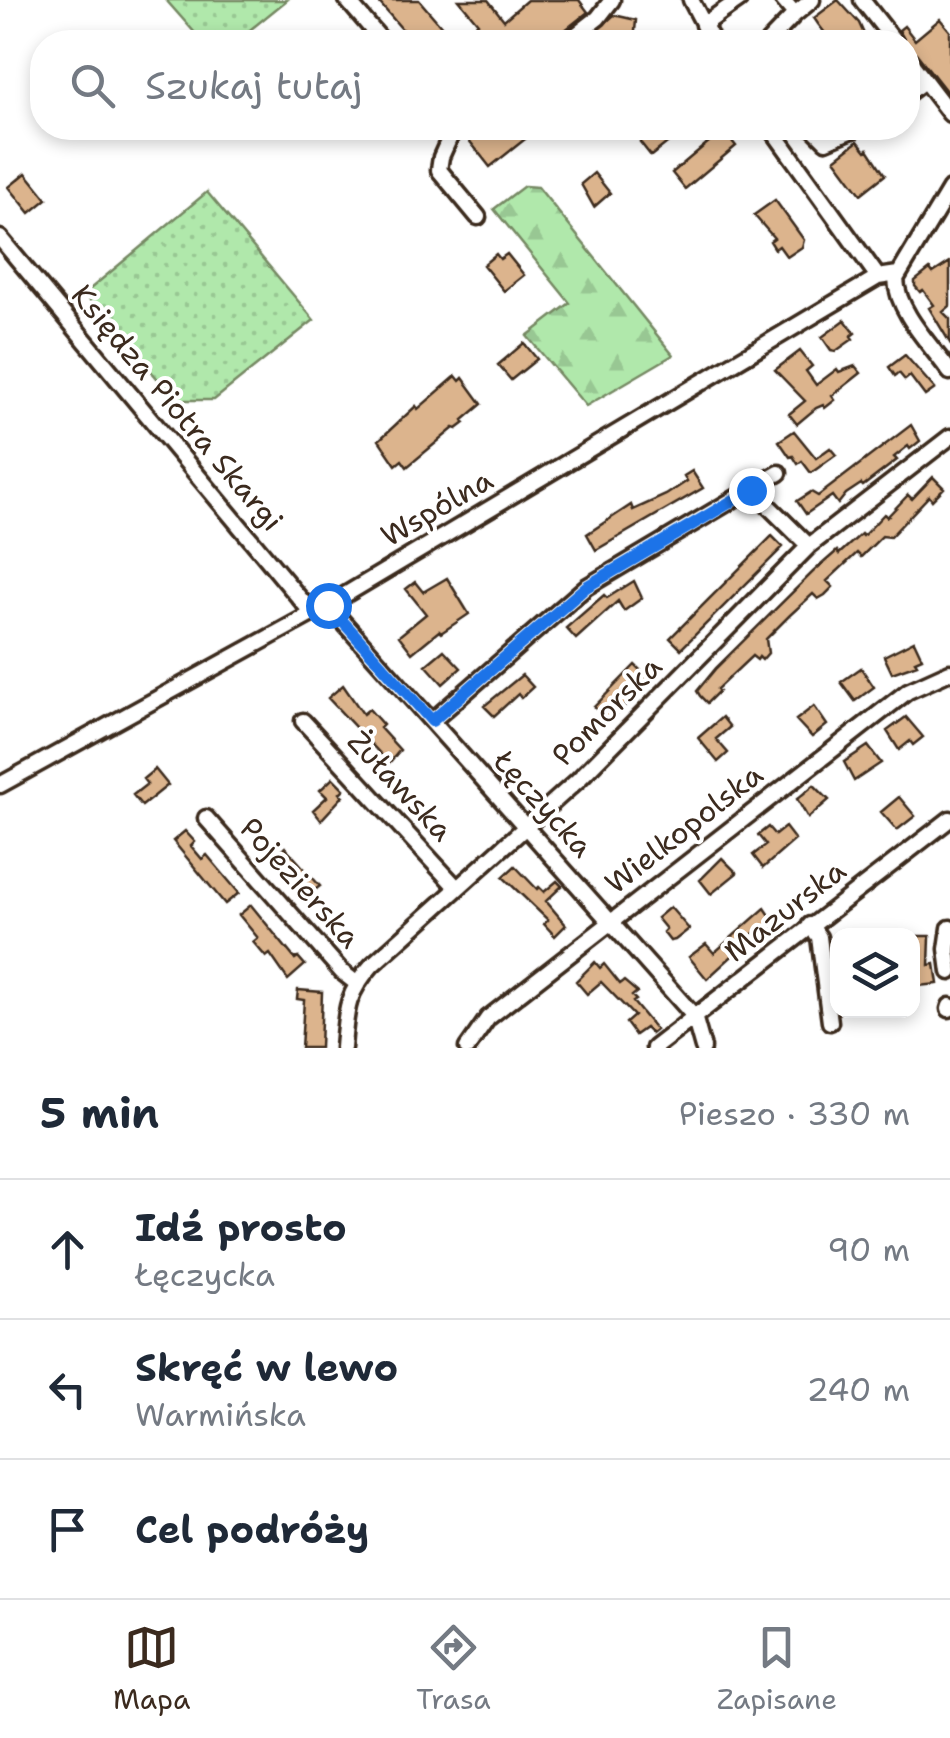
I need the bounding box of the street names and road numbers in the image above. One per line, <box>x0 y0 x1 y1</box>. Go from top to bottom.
street label: Księdza Piotra Skargi <box>62 276 293 540</box>
street label: Wspólna <box>373 459 501 556</box>
street label: Pomorska <box>543 646 671 775</box>
street label: Żuławska <box>338 721 463 850</box>
street label: Łęczycka <box>484 740 603 866</box>
street label: Wielkopolska <box>596 754 771 903</box>
street label: Pojezierska <box>231 809 370 957</box>
street label: Mazurska <box>715 850 854 971</box>

